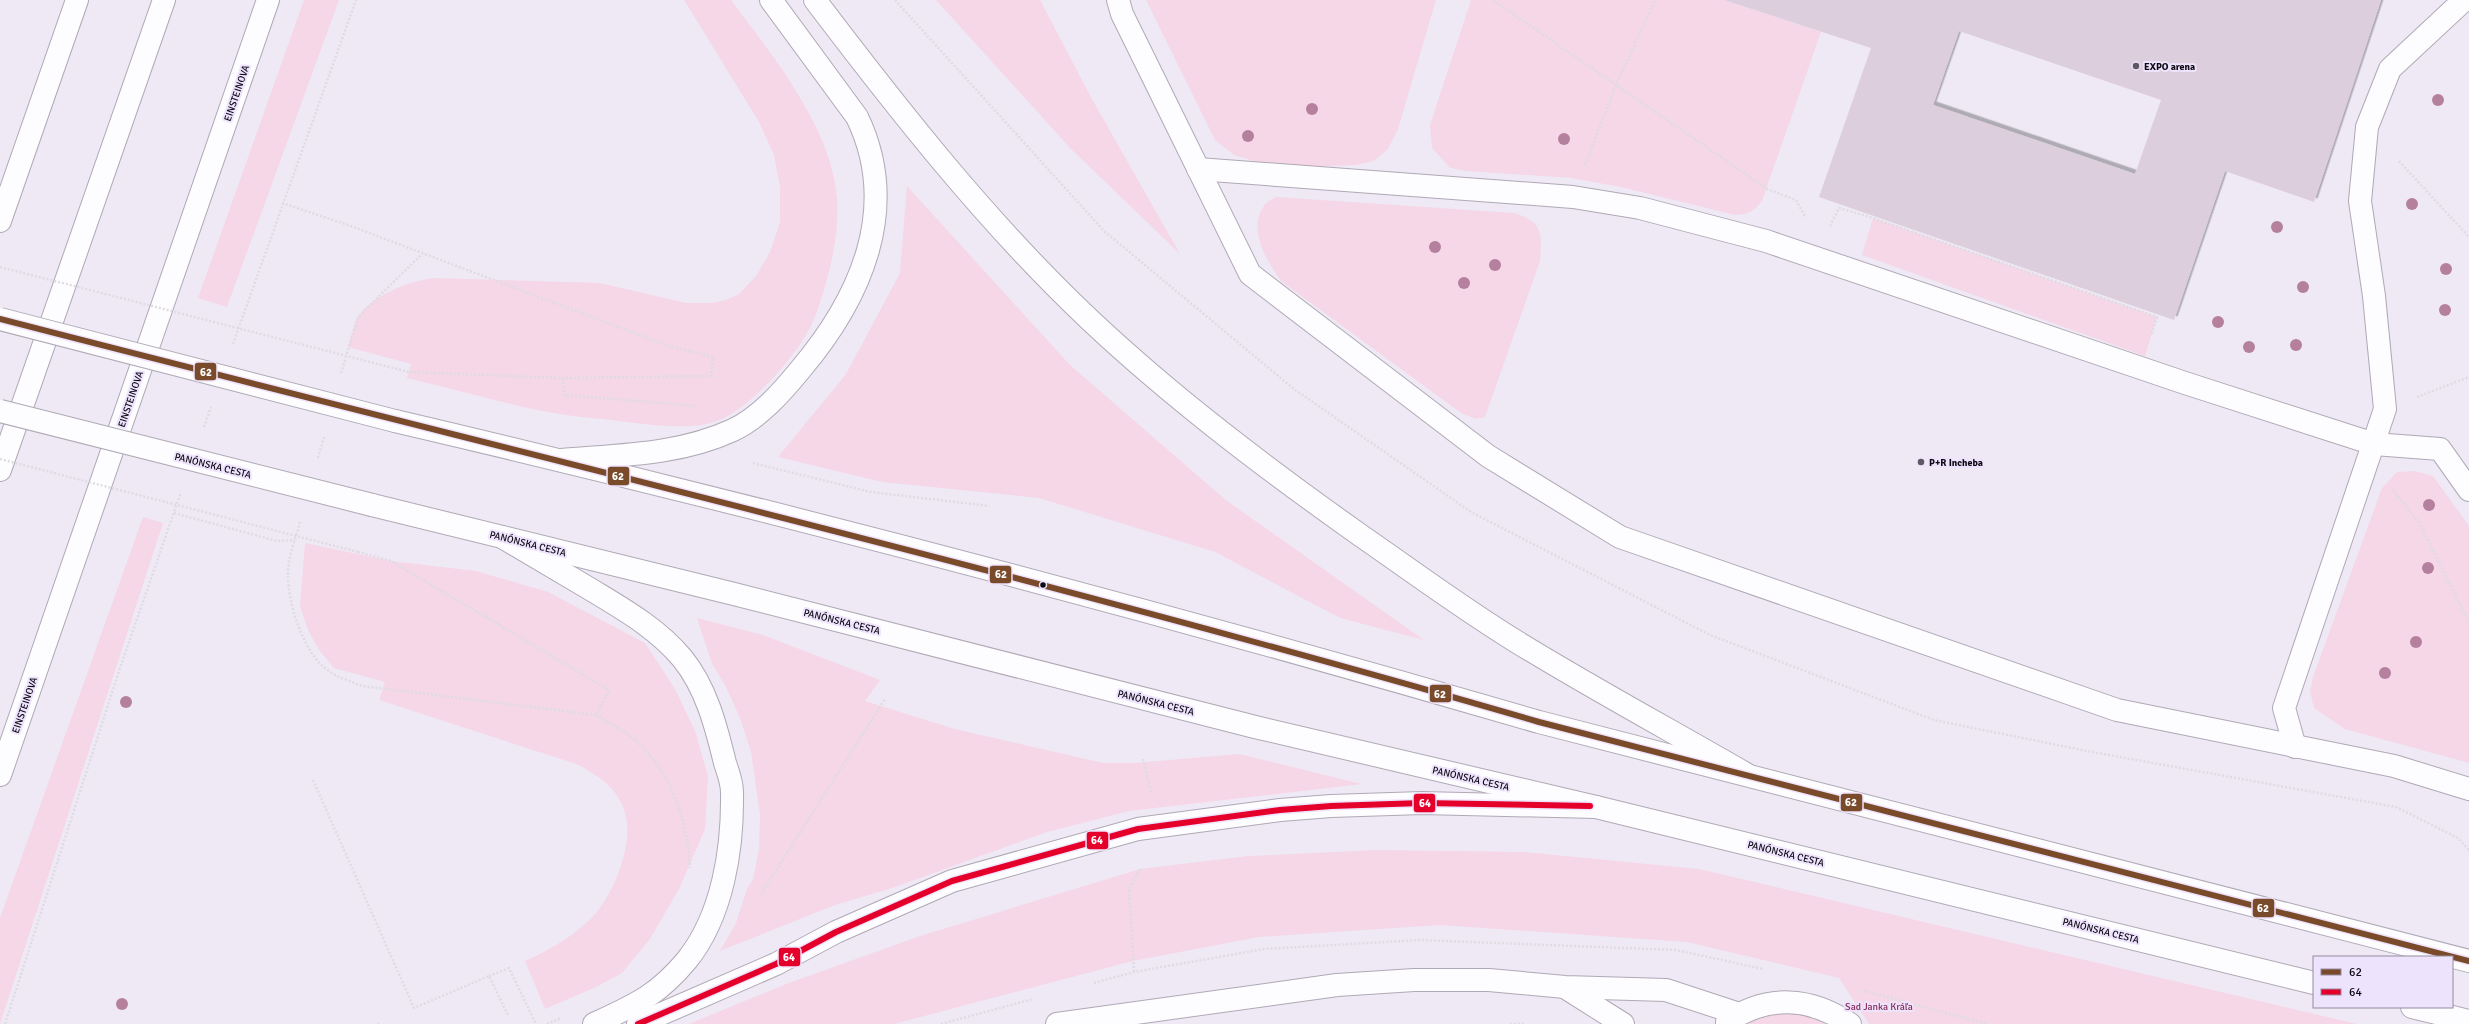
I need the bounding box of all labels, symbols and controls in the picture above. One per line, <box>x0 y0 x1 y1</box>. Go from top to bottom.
marker: EXPO arena <box>2131 61 2141 71</box>
place label: EXPO arena <box>2144 61 2195 73</box>
street label: EINSTEINOVA <box>222 64 252 123</box>
line badge: 62 <box>194 362 217 381</box>
text: 62 <box>200 366 212 379</box>
street label: EINSTEINOVA <box>116 370 146 429</box>
street label: PANÓNSKA CESTA <box>173 450 253 481</box>
marker: P+R Incheba <box>1916 457 1926 467</box>
place label: P+R Incheba <box>1929 457 1983 469</box>
line badge: 62 <box>607 466 630 486</box>
text: 62 <box>612 470 624 483</box>
street label: PANÓNSKA CESTA <box>488 528 568 559</box>
line badge: 62 <box>989 565 1012 584</box>
text: 62 <box>995 568 1007 581</box>
unlabelled marker <box>1038 580 1048 590</box>
street label: PANÓNSKA CESTA <box>802 606 882 637</box>
street label: EINSTEINOVA <box>10 676 40 735</box>
line badge: 62 <box>1429 684 1452 703</box>
street label: PANÓNSKA CESTA <box>1116 687 1196 718</box>
text: 62 <box>1434 688 1446 701</box>
street label: PANÓNSKA CESTA <box>1431 763 1511 794</box>
line badge: 64 <box>1413 793 1436 813</box>
line badge: 62 <box>1840 793 1863 812</box>
text: 62 <box>1845 796 1857 809</box>
text: 64 <box>1419 797 1431 810</box>
line badge: 64 <box>1086 831 1109 850</box>
text: 64 <box>1091 834 1103 847</box>
street label: PANÓNSKA CESTA <box>1746 838 1826 869</box>
line badge: 62 <box>2252 898 2275 918</box>
text: 62 <box>2257 902 2269 915</box>
street label: PANÓNSKA CESTA <box>2061 915 2141 946</box>
line badge: 64 <box>778 947 801 967</box>
text: 64 <box>783 951 795 964</box>
legend <box>2313 956 2453 1008</box>
text: 62 <box>2349 965 2362 980</box>
text: 64 <box>2349 985 2362 1000</box>
park label: Sad Janka Kráľa <box>1845 1001 1913 1013</box>

